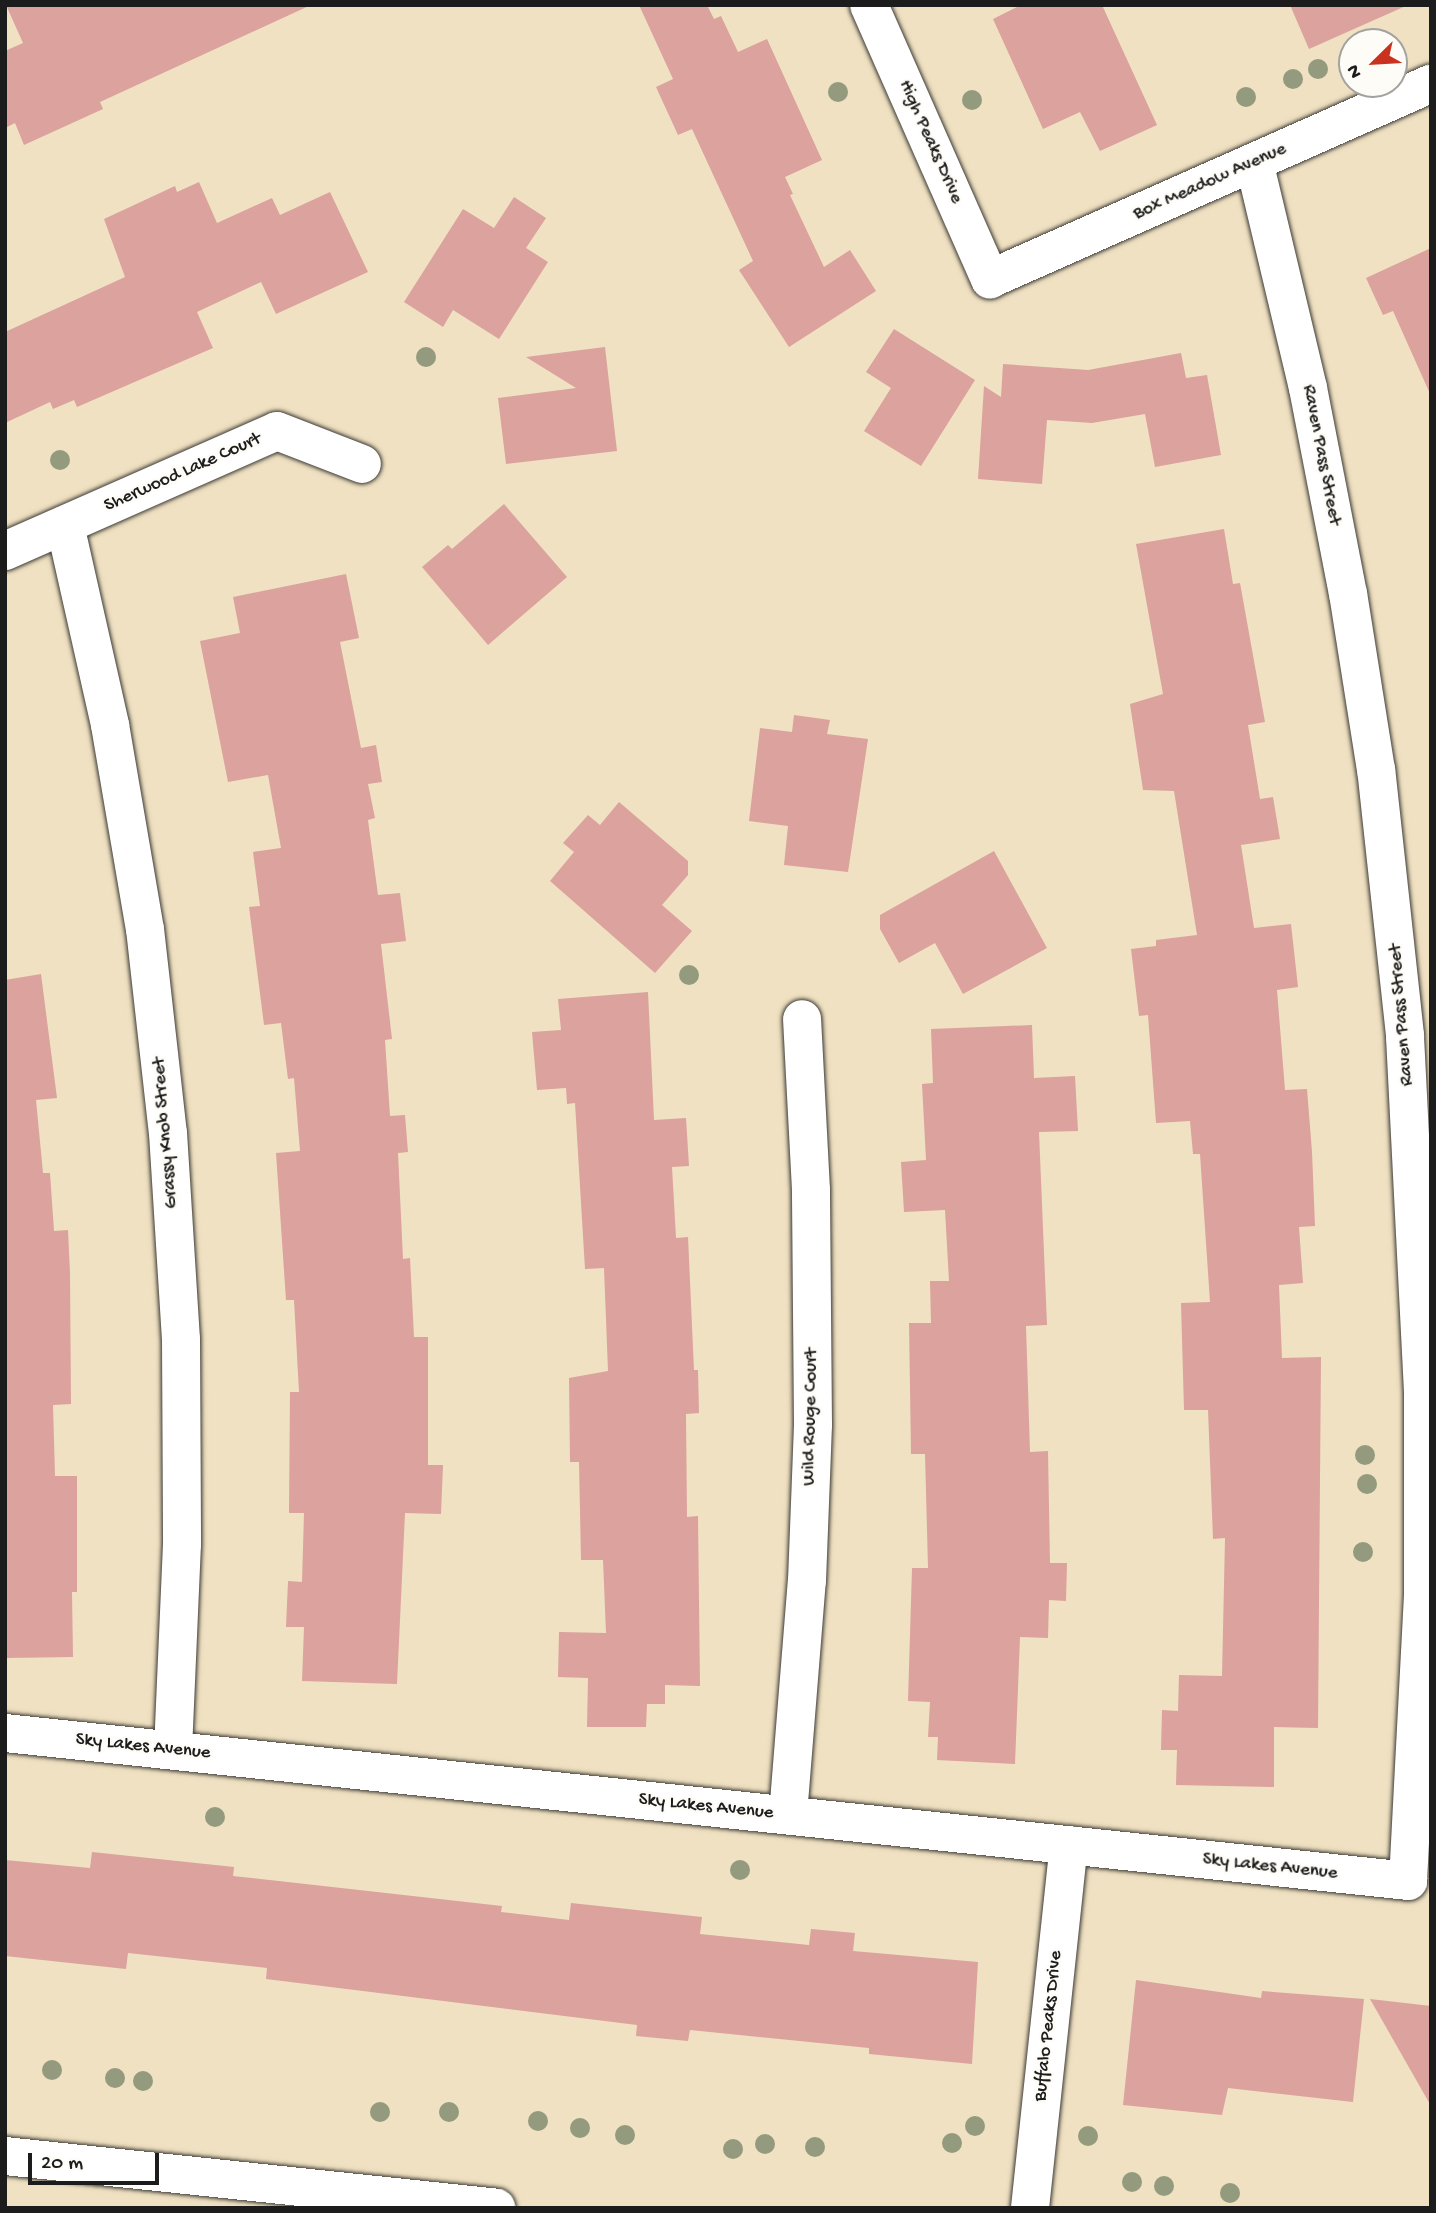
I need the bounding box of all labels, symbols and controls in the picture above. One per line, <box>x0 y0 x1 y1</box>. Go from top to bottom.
north arrow <box>1338 28 1408 98</box>
text: N <box>1342 61 1368 81</box>
street label: High Peaks Drive <box>893 77 967 207</box>
street label: Box Meadow Avenue <box>1130 138 1290 226</box>
street label: Raven Pass Street <box>1296 383 1346 527</box>
street label: Sherwood Lake Court <box>101 428 265 518</box>
street label: Raven Pass Street <box>1384 943 1420 1087</box>
street label: Grassy Knob Street <box>148 1056 184 1210</box>
street label: Wild Rouge Court <box>798 1348 824 1486</box>
street label: Sky Lakes Avenue <box>74 1729 212 1765</box>
street label: Sky Lakes Avenue <box>637 1789 775 1825</box>
street label: Sky Lakes Avenue <box>1201 1849 1339 1885</box>
street label: Buffalo Peaks Drive <box>1030 1949 1068 2103</box>
scale bar <box>32 2140 163 2184</box>
text: 20 m <box>41 2152 83 2177</box>

